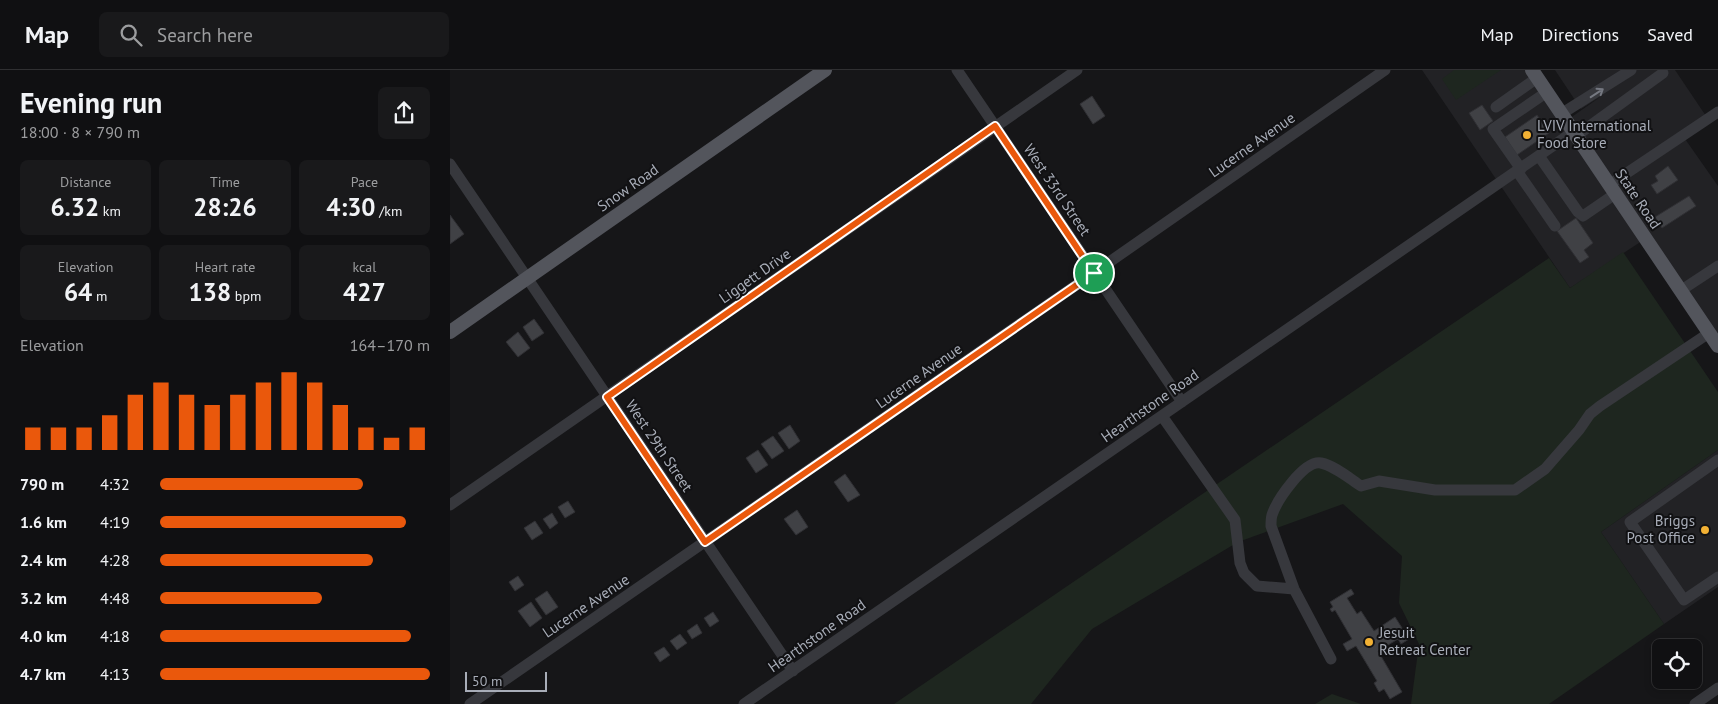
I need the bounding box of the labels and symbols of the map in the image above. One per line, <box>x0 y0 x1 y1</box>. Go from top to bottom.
one-way arrow <box>1589 88 1603 98</box>
street label: Lucerne Avenue <box>1205 108 1298 181</box>
place label: LVIV International Food Store <box>1537 116 1652 152</box>
marker: LVIV International Food Store <box>1521 129 1533 141</box>
street label: West 33rd Street <box>1020 140 1095 239</box>
street label: Snow Road <box>593 160 662 216</box>
street label: State Road <box>1611 165 1666 233</box>
street label: Liggett Drive <box>715 244 794 307</box>
pin <box>1073 252 1115 294</box>
street label: Lucerne Avenue <box>872 339 965 412</box>
street label: Hearthstone Road <box>1097 365 1202 446</box>
street label: West 29th Street <box>622 396 697 495</box>
place label: Briggs Post Office <box>1627 511 1695 547</box>
marker: Briggs Post Office <box>1699 524 1711 536</box>
street label: Lucerne Avenue <box>539 570 633 642</box>
street label: Hearthstone Road <box>764 595 869 676</box>
place label: Jesuit Retreat Center <box>1378 623 1471 659</box>
marker: Jesuit Retreat Center <box>1363 636 1375 648</box>
scale bar <box>465 669 548 692</box>

